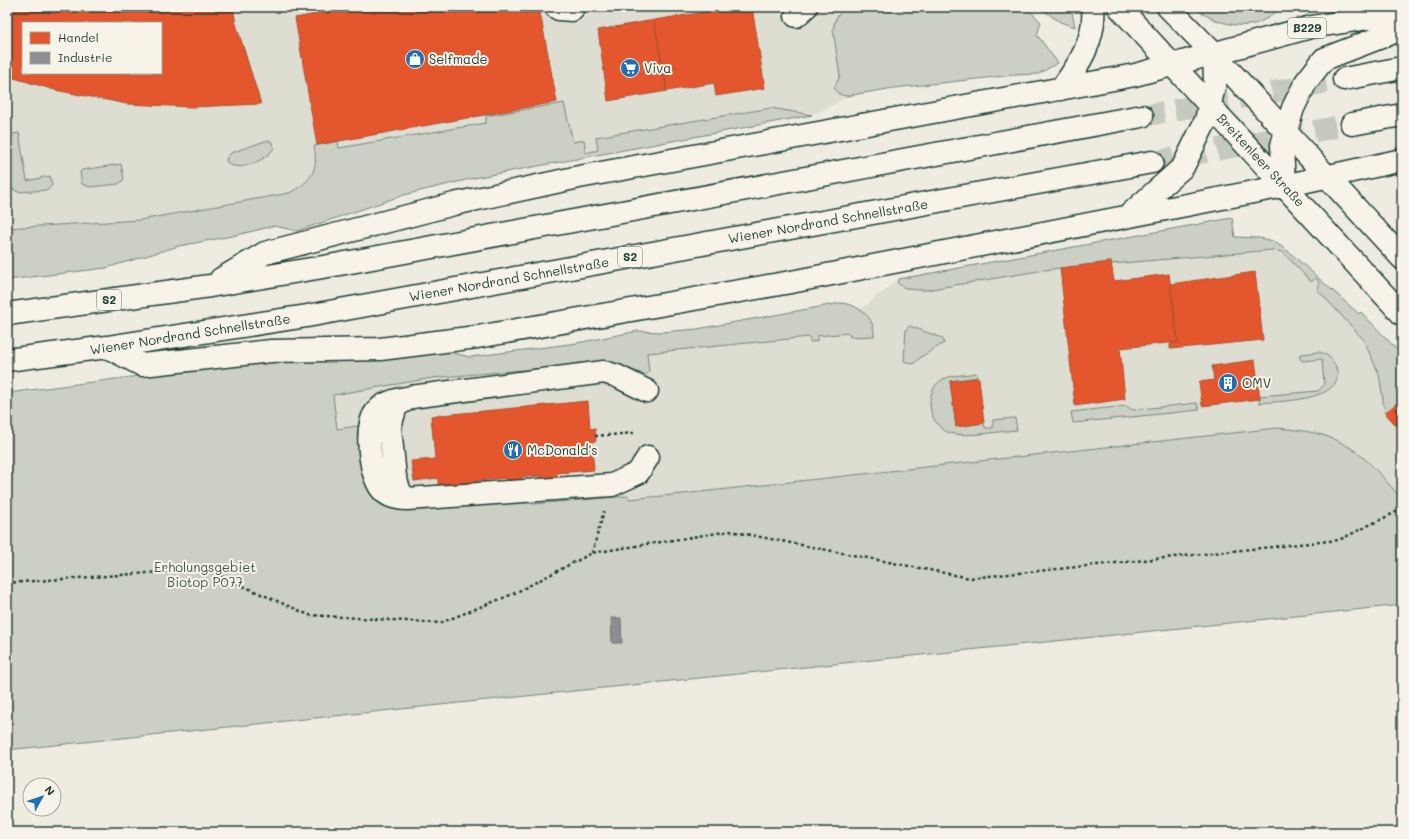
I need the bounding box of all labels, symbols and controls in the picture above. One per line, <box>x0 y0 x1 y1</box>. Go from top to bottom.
road number: B229 <box>1288 18 1326 38</box>
legend <box>22 22 162 74</box>
text: Handel <box>58 29 99 45</box>
shop icon: Selfmade <box>404 48 426 70</box>
text: Industrie <box>58 49 112 65</box>
place label: Selfmade <box>429 50 487 67</box>
supermarket icon: Viva <box>619 57 641 79</box>
place label: Viva <box>644 59 671 76</box>
street label: Breitenleer Straße <box>1214 109 1309 210</box>
street label: Wiener Nordrand Schnellstraße <box>727 195 929 246</box>
road number: S2 <box>618 247 642 267</box>
street label: Wiener Nordrand Schnellstraße <box>408 253 610 304</box>
road number: S2 <box>97 290 121 310</box>
street label: Wiener Nordrand Schnellstraße <box>88 309 291 358</box>
building icon: OMV <box>1217 372 1239 394</box>
place label: OMV <box>1242 374 1271 391</box>
restaurant icon: McDonald's <box>502 439 524 461</box>
place label: McDonald's <box>527 441 598 458</box>
park label: Erholungsgebiet Biotop P077 <box>154 558 256 590</box>
north arrow <box>22 777 62 817</box>
text: N <box>42 782 58 798</box>

